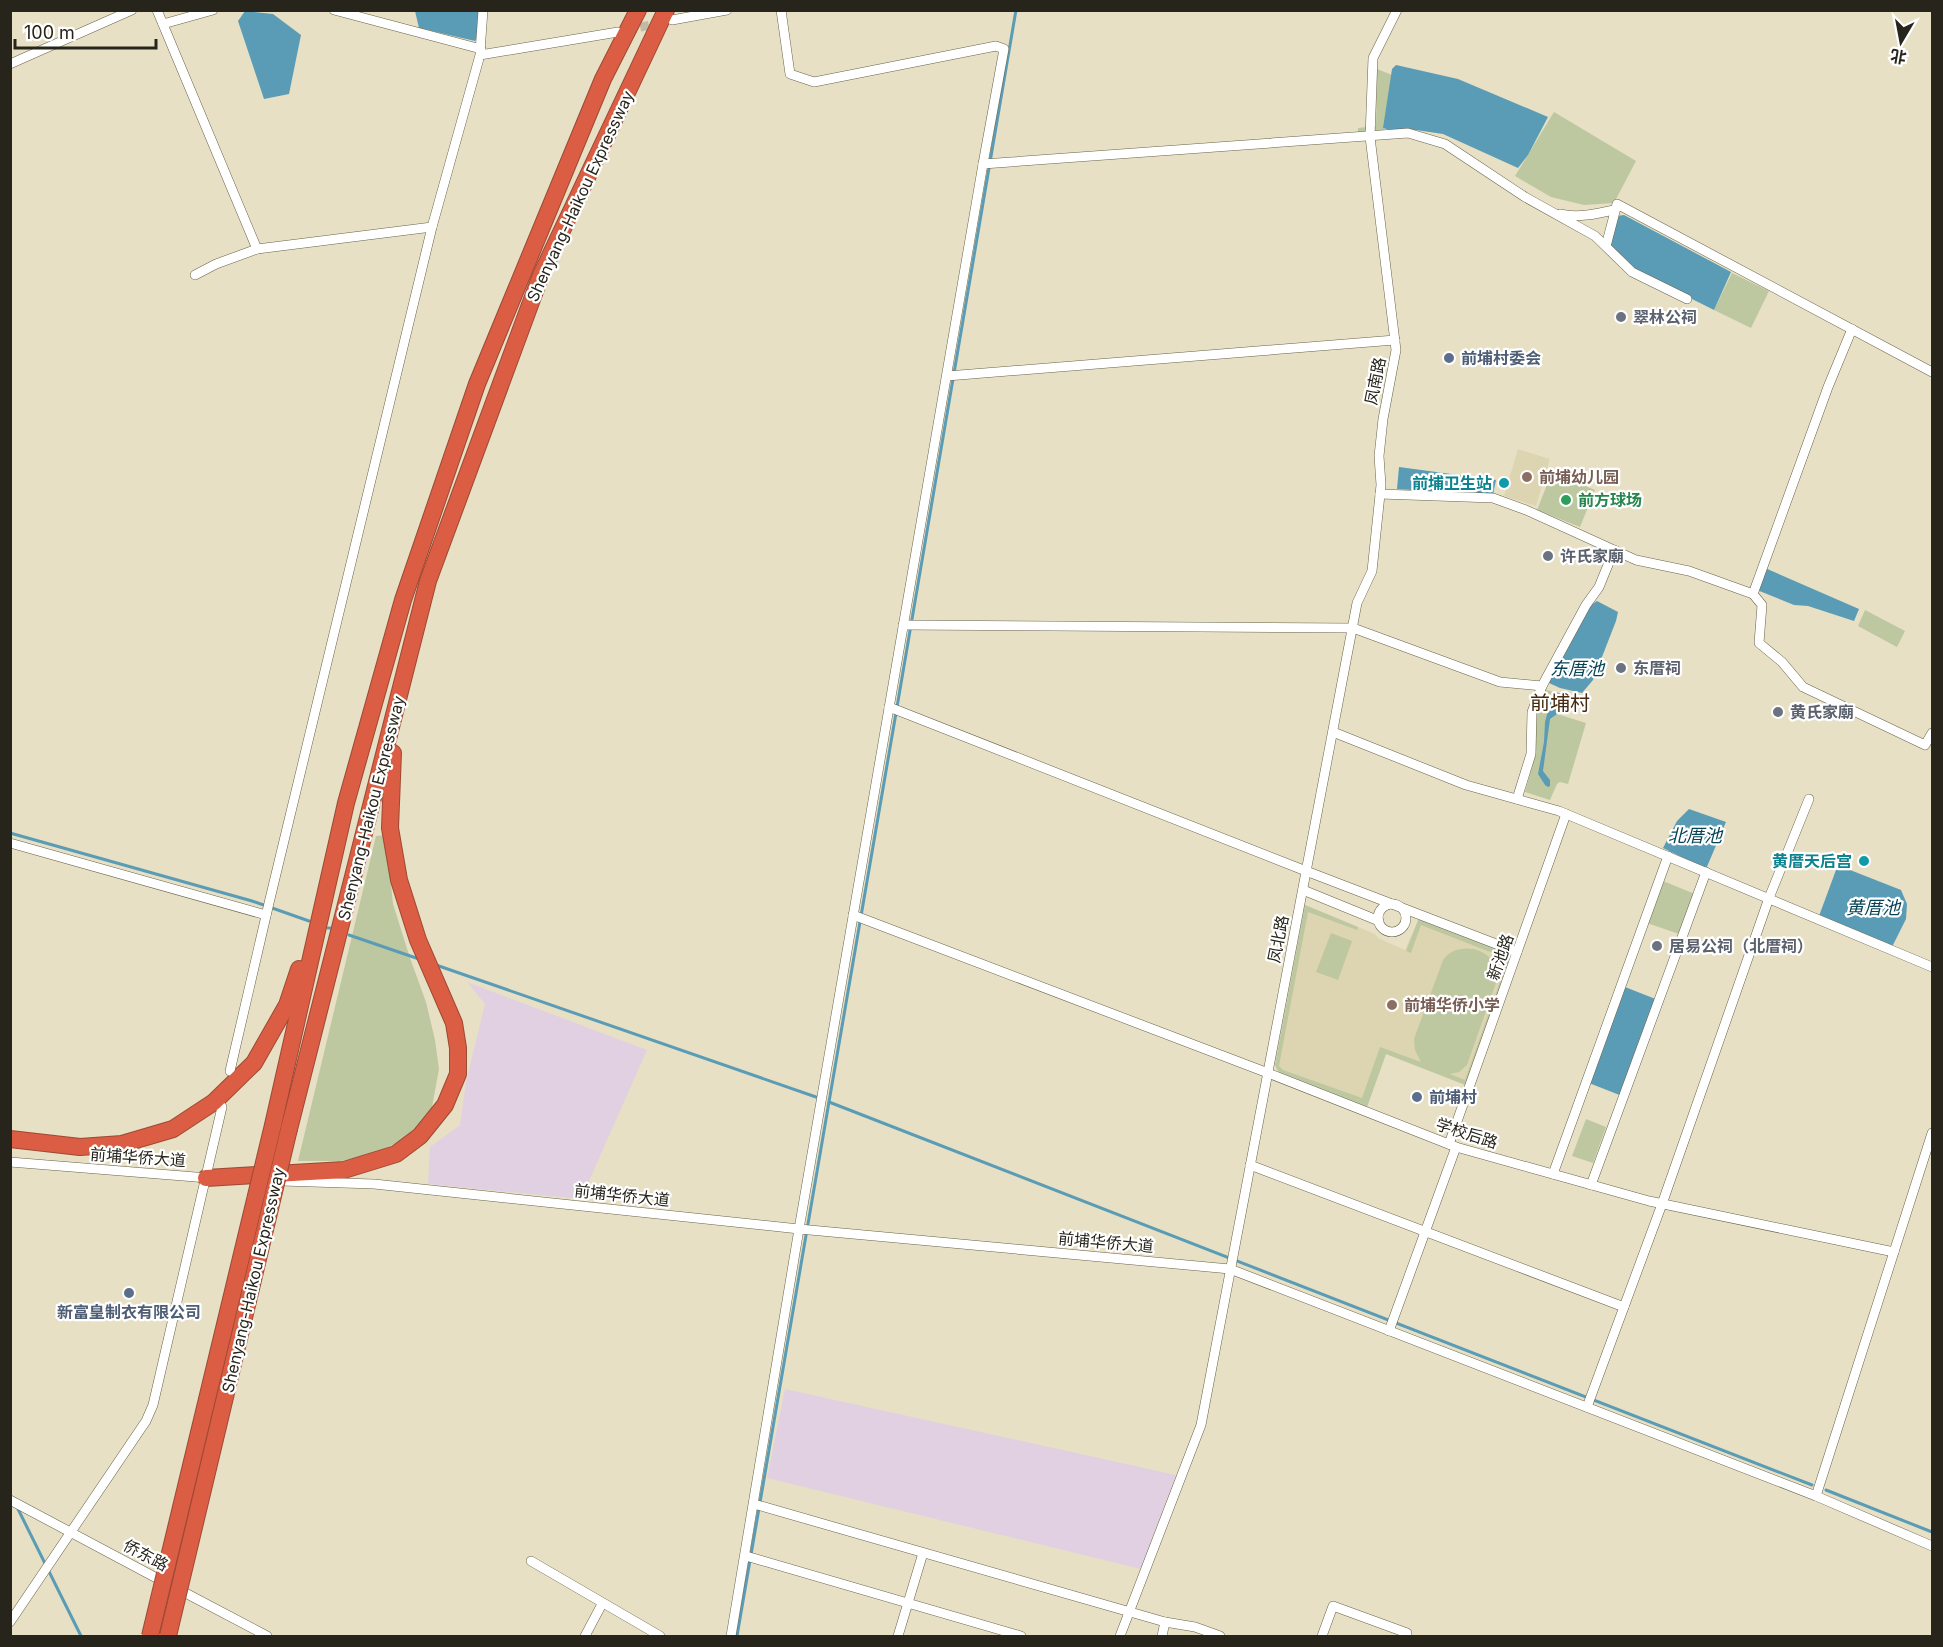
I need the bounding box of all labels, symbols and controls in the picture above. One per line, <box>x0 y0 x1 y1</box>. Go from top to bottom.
scale bar <box>15 12 156 50</box>
north arrow <box>1871 12 1931 72</box>
text: 100 m <box>24 22 75 43</box>
text: 北 <box>1889 46 1908 68</box>
street label: Shenyang-Haikou Expressway <box>522 87 638 305</box>
place label: 翠林公祠 <box>1633 307 1697 327</box>
marker: 翠林公祠 <box>1614 310 1628 324</box>
place label: 前埔村委会 <box>1461 348 1541 368</box>
marker: 前埔村委会 <box>1442 351 1456 365</box>
street label: 凤南路 <box>1361 356 1389 406</box>
place label: 前埔幼儿园 <box>1539 467 1619 487</box>
marker: 前埔幼儿园 <box>1520 470 1534 484</box>
place label: 前埔卫生站 <box>1412 473 1492 493</box>
marker: 前埔卫生站 <box>1497 476 1511 490</box>
place label: 前方球场 <box>1578 490 1642 510</box>
marker: 前方球场 <box>1559 493 1573 507</box>
place label: 许氏家廟 <box>1560 546 1624 566</box>
marker: 许氏家廟 <box>1541 549 1555 563</box>
water label: 东厝池 <box>1550 658 1606 679</box>
place label: 东厝祠 <box>1633 658 1681 678</box>
marker: 东厝祠 <box>1614 661 1628 675</box>
district label: 前埔村 <box>1530 691 1590 715</box>
street label: Shenyang-Haikou Expressway <box>333 694 409 922</box>
place label: 黄氏家廟 <box>1790 702 1854 722</box>
marker: 黄氏家廟 <box>1771 705 1785 719</box>
water label: 北厝池 <box>1668 825 1724 846</box>
place label: 黄厝天后宫 <box>1772 851 1852 871</box>
marker: 黄厝天后宫 <box>1857 854 1871 868</box>
water label: 黄厝池 <box>1846 897 1902 918</box>
street label: 凤北路 <box>1264 914 1292 964</box>
street label: 新池路 <box>1482 931 1518 983</box>
place label: 居易公祠（北厝祠） <box>1669 936 1813 956</box>
marker: 居易公祠（北厝祠） <box>1650 939 1664 953</box>
place label: 前埔华侨小学 <box>1404 995 1500 1015</box>
marker: 前埔华侨小学 <box>1385 998 1399 1012</box>
place label: 前埔村 <box>1429 1087 1477 1107</box>
marker: 前埔村 <box>1410 1090 1424 1104</box>
street label: 学校后路 <box>1433 1114 1501 1152</box>
street label: 前埔华侨大道 <box>89 1144 187 1170</box>
street label: Shenyang-Haikou Expressway <box>217 1165 289 1395</box>
street label: 前埔华侨大道 <box>573 1180 671 1210</box>
street label: 前埔华侨大道 <box>1057 1228 1155 1256</box>
marker: 新富皇制衣有限公司 <box>122 1286 136 1300</box>
place label: 新富皇制衣有限公司 <box>57 1302 201 1322</box>
street label: 侨东路 <box>120 1535 172 1575</box>

